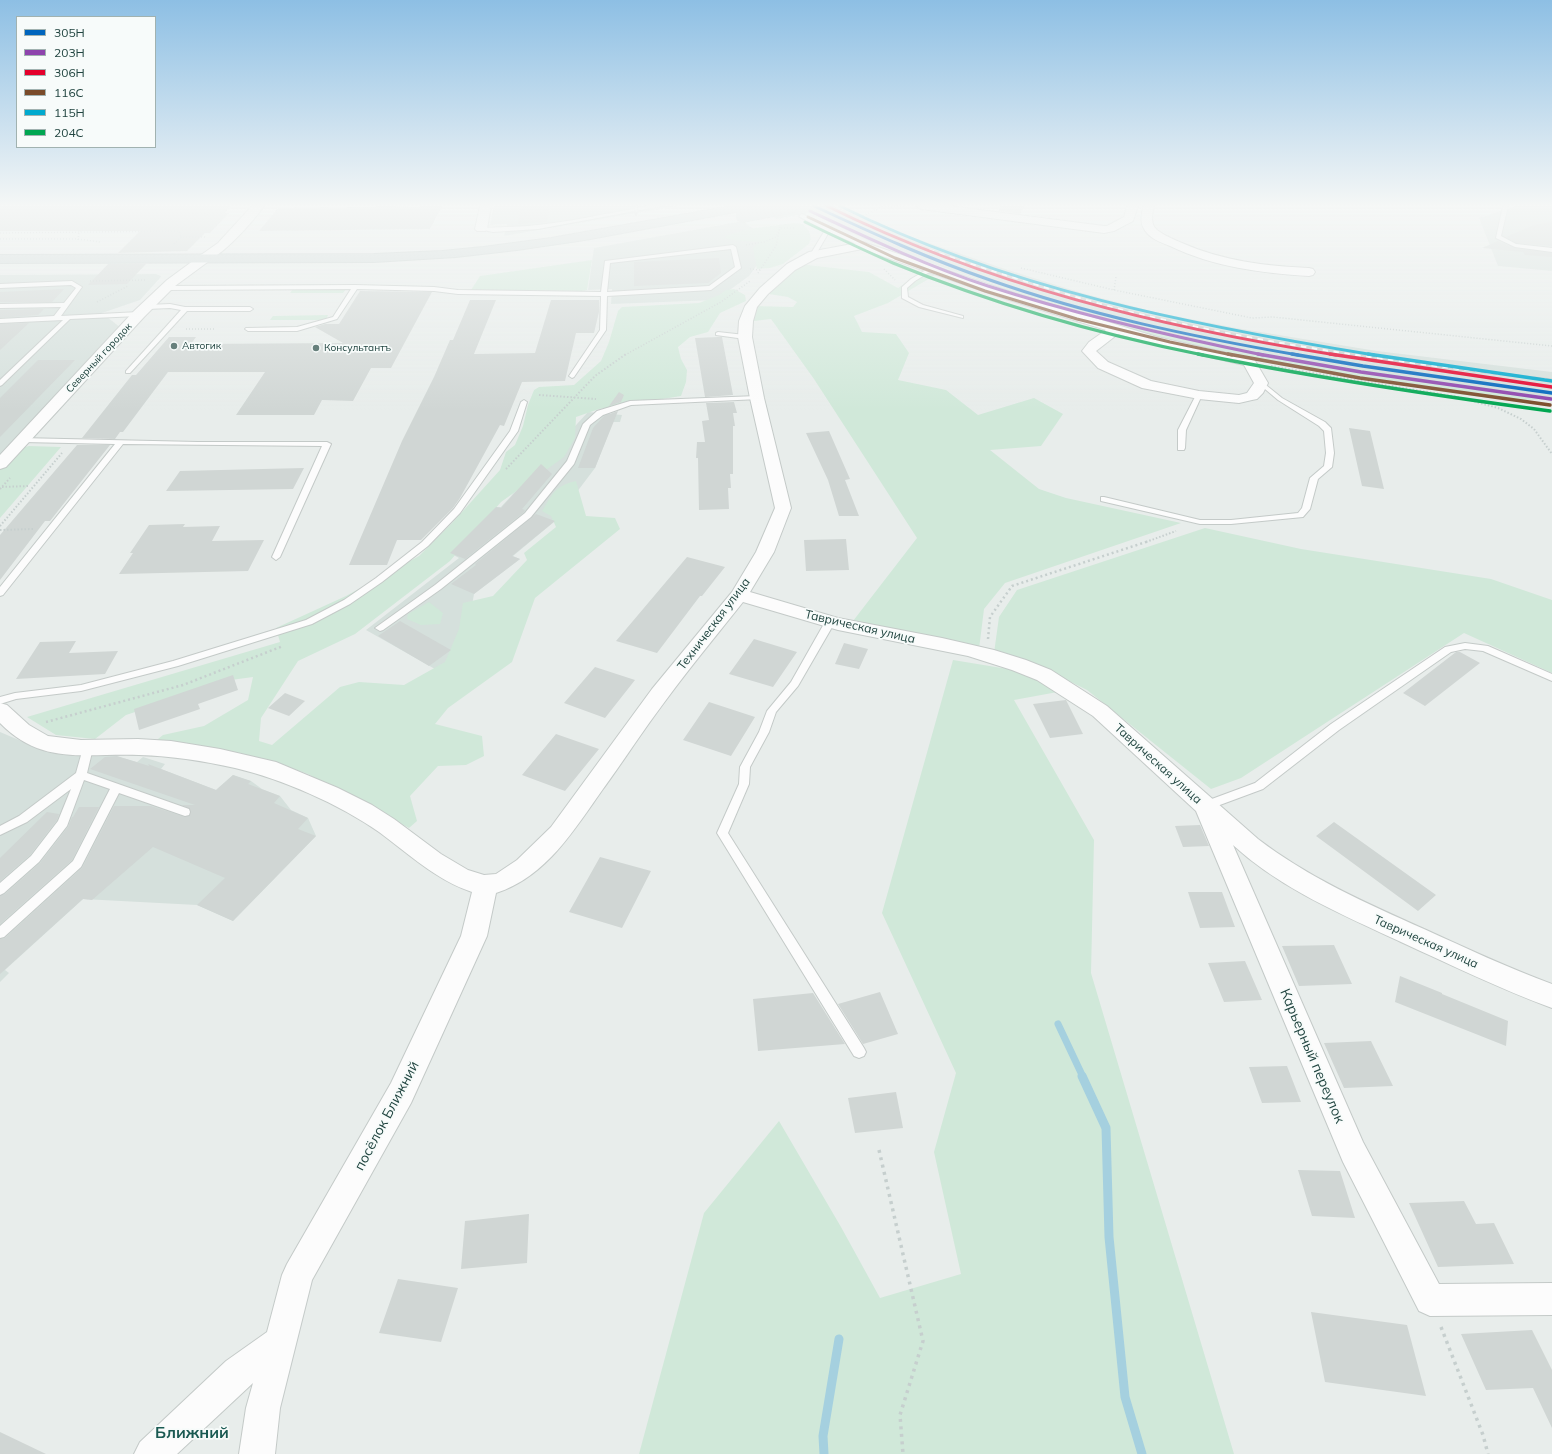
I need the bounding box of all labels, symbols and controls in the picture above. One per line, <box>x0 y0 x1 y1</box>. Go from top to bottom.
legend <box>16 16 156 148</box>
text: 305Н <box>54 25 85 40</box>
text: 203Н <box>54 45 85 60</box>
text: 306Н <box>54 65 85 80</box>
text: 116С <box>54 85 84 100</box>
text: 115Н <box>54 105 85 120</box>
text: 204С <box>54 125 84 140</box>
street label: Северный городок <box>64 321 134 395</box>
place label: Автогик <box>182 340 221 352</box>
marker: Автогик <box>169 341 179 351</box>
place label: Консультантъ <box>324 342 391 354</box>
marker: Консультантъ <box>311 343 321 353</box>
street label: Техническая улица <box>675 575 753 673</box>
street label: Таврическая улица <box>803 607 917 647</box>
street label: Таврическая улица <box>1111 721 1205 807</box>
street label: Таврическая улица <box>1372 912 1480 972</box>
street label: Карьерный переулок <box>1276 986 1348 1126</box>
street label: посёлок Ближний <box>351 1059 423 1173</box>
district label: Ближний <box>155 1423 229 1443</box>

